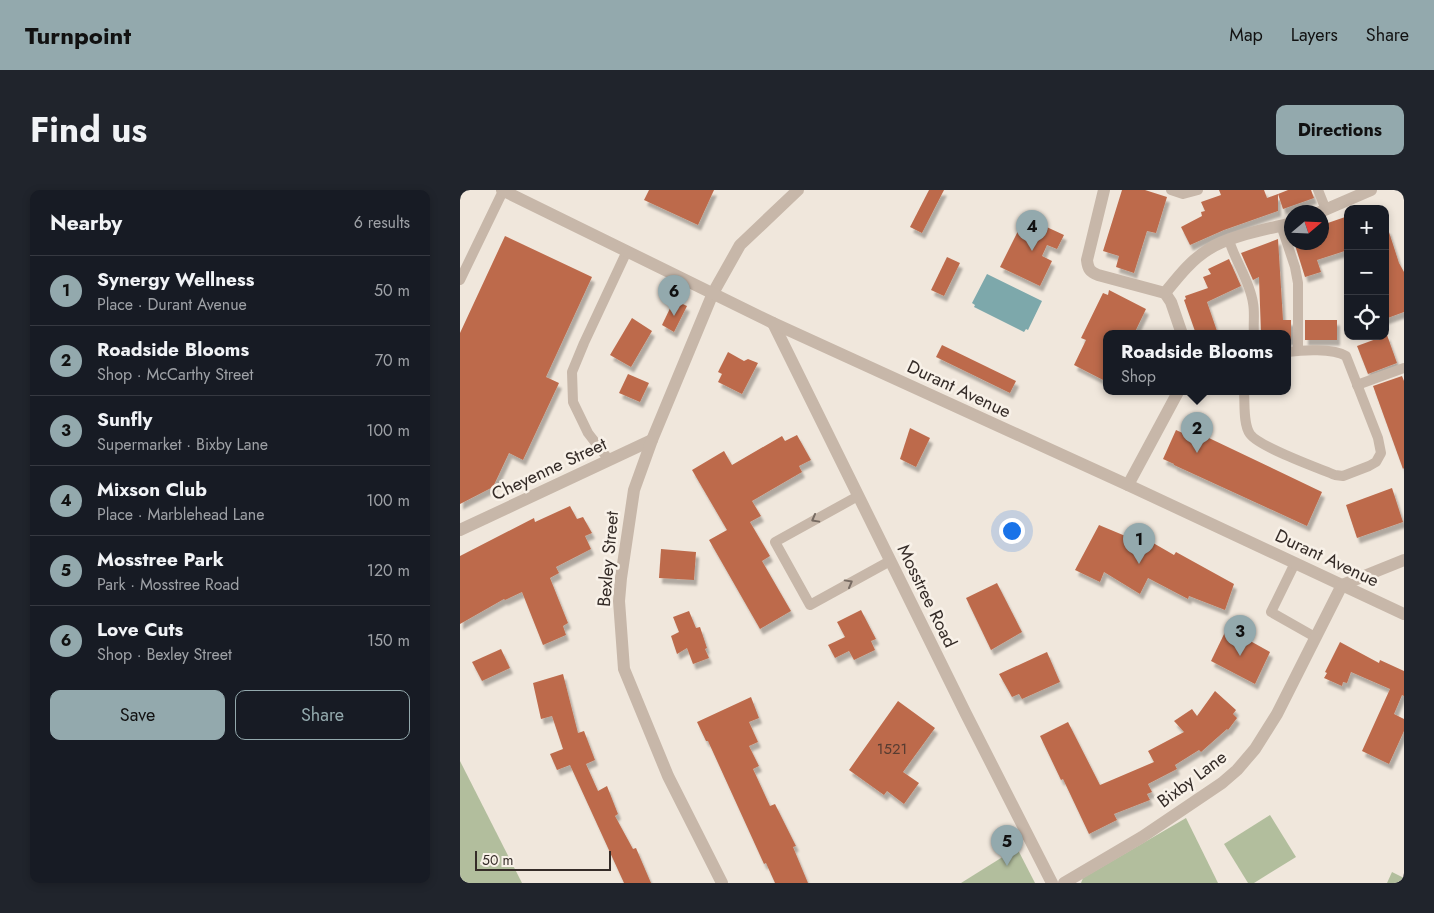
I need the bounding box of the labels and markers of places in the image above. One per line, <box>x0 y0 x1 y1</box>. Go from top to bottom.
pin: 4 <box>1016 210 1048 251</box>
pin: 6 <box>658 275 690 316</box>
pin: 2 <box>1181 412 1213 453</box>
pin: 1 <box>1123 523 1155 564</box>
pin: 3 <box>1224 615 1256 656</box>
pin: 5 <box>991 825 1023 866</box>

